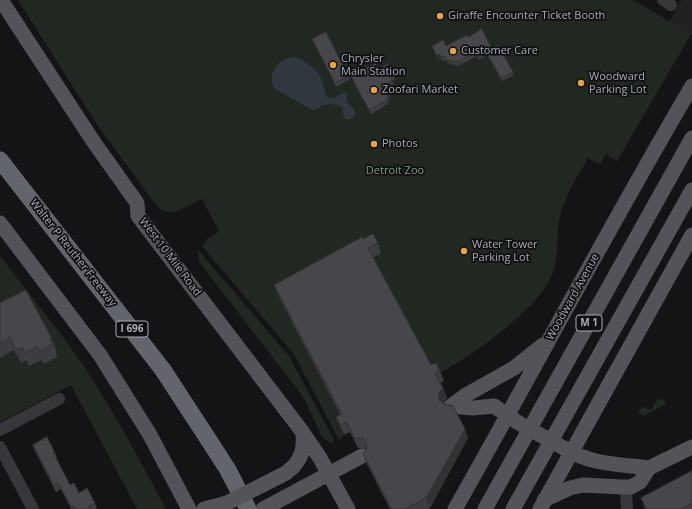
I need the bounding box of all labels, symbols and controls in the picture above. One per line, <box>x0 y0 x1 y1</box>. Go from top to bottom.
place label: Giraffe Encounter Ticket Booth <box>448 9 605 23</box>
marker: Giraffe Encounter Ticket Booth <box>435 11 445 21</box>
place label: Customer Care <box>461 44 538 58</box>
marker: Customer Care <box>448 46 458 56</box>
place label: Chrysler Main Station <box>341 52 406 78</box>
marker: Chrysler Main Station <box>328 60 338 70</box>
place label: Woodward Parking Lot <box>589 70 647 96</box>
marker: Woodward Parking Lot <box>576 78 586 88</box>
place label: Zoofari Market <box>382 83 458 97</box>
marker: Zoofari Market <box>369 85 379 95</box>
place label: Photos <box>382 137 418 151</box>
marker: Photos <box>369 139 379 149</box>
park label: Detroit Zoo <box>366 164 424 178</box>
street label: Walter P Reuther Freeway <box>27 197 119 309</box>
street label: West 10 Mile Road <box>136 215 204 299</box>
place label: Water Tower Parking Lot <box>472 238 538 264</box>
marker: Water Tower Parking Lot <box>459 246 469 256</box>
street label: Woodward Avenue <box>544 251 602 343</box>
road number: M 1 <box>576 315 602 331</box>
road number: I 696 <box>116 321 148 337</box>

